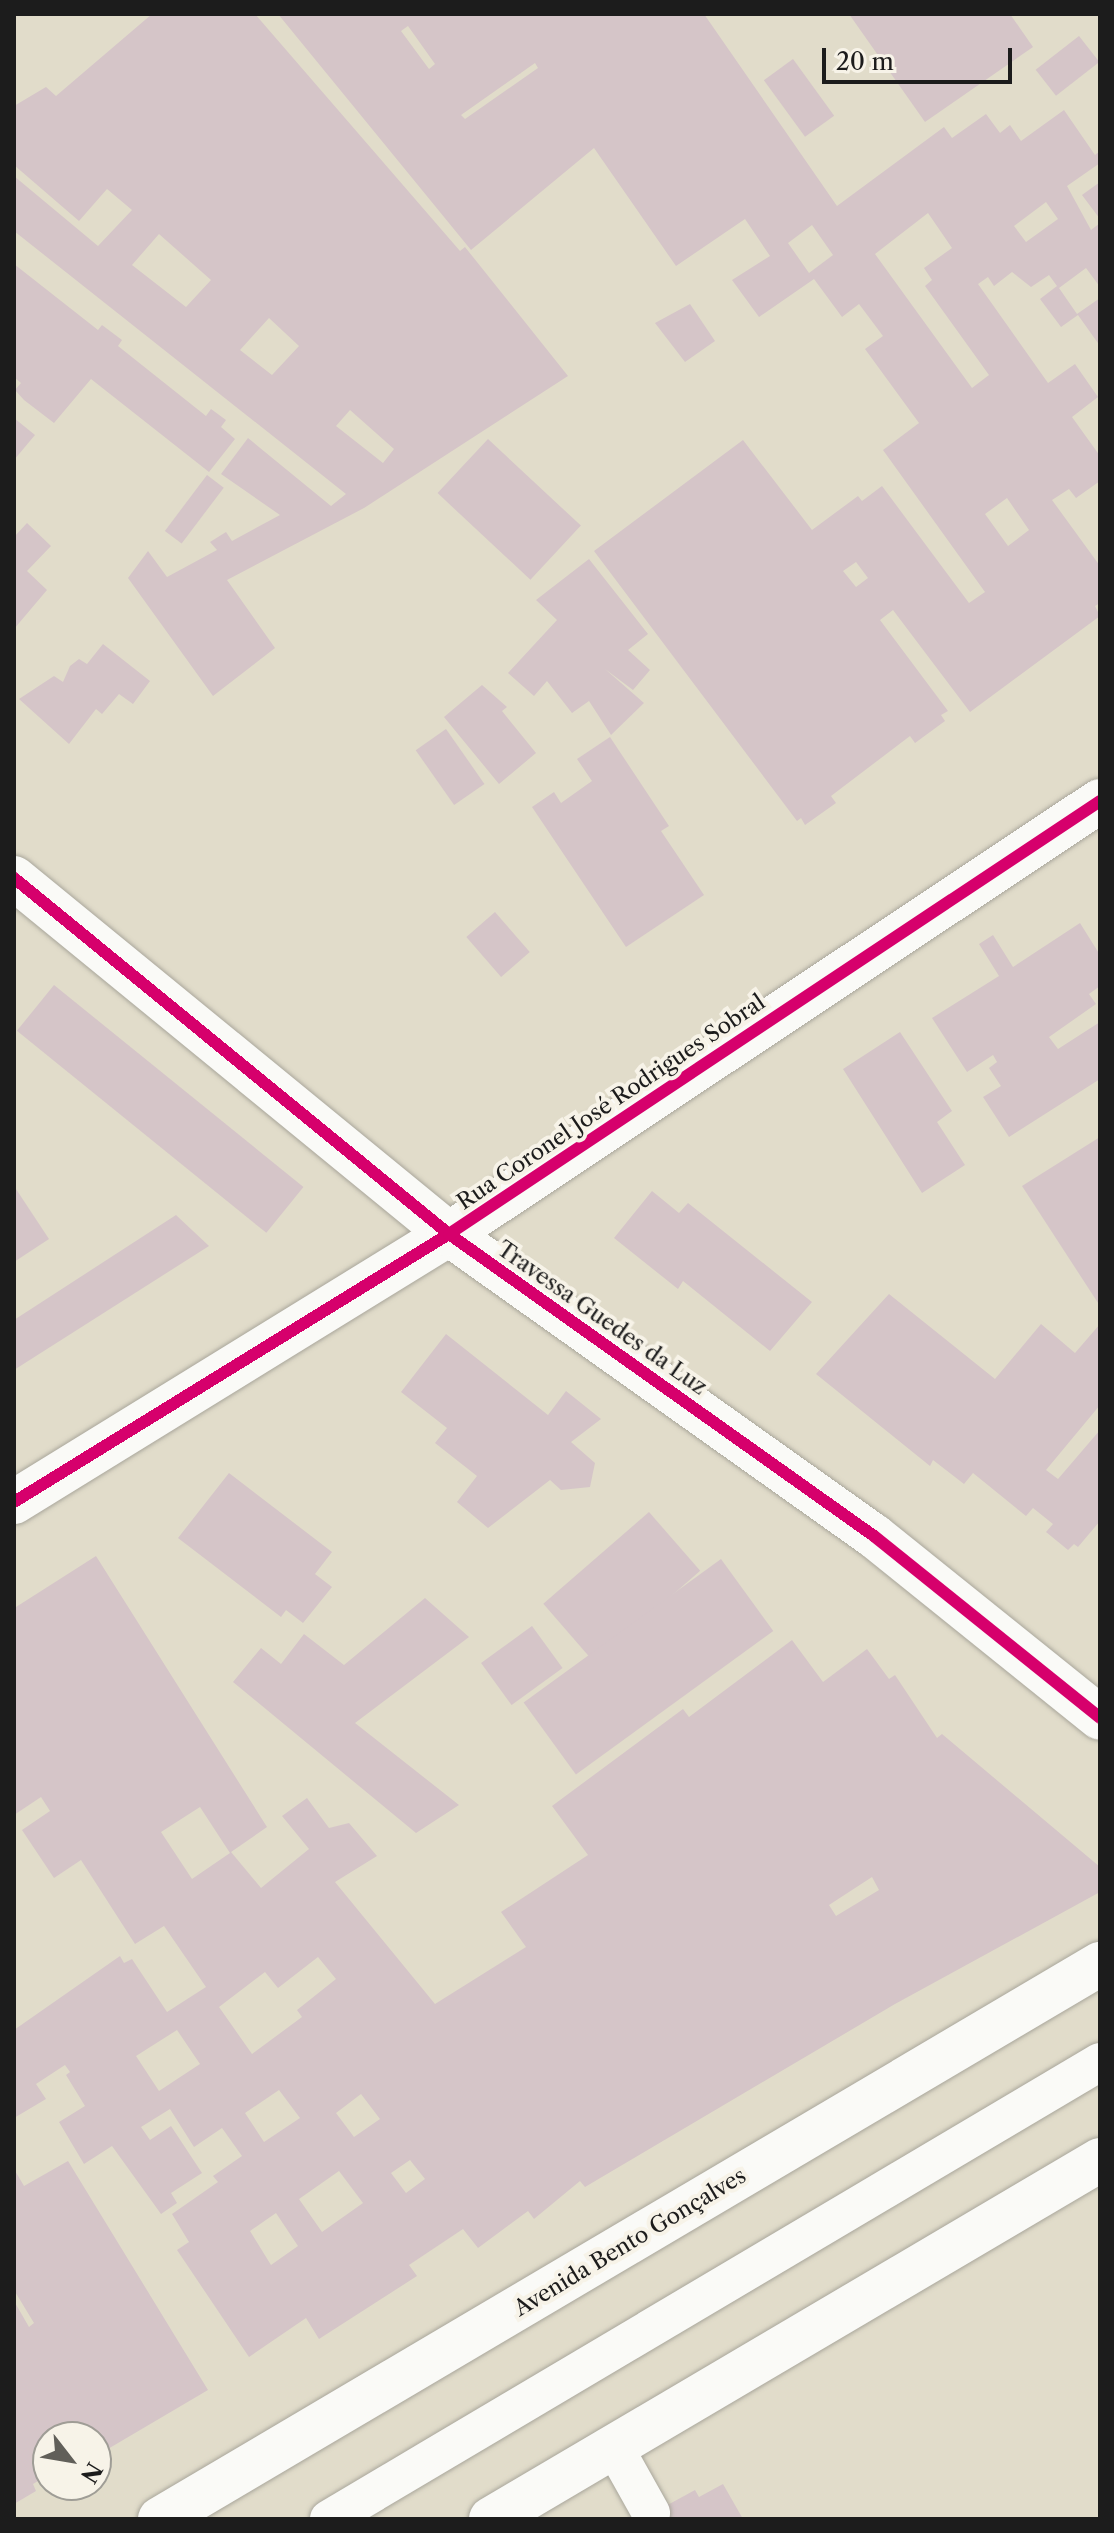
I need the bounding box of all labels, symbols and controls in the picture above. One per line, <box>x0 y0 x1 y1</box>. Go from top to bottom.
scale bar <box>826 32 1016 82</box>
text: 20 m <box>836 47 894 76</box>
street label: Rua Coronel José Rodrigues Sobral <box>452 989 770 1215</box>
street label: Travessa Guedes da Luz <box>492 1235 712 1401</box>
street label: Avenida Bento Gonçalves <box>509 2162 751 2322</box>
north arrow <box>32 2421 112 2501</box>
text: N <box>75 2457 108 2488</box>

